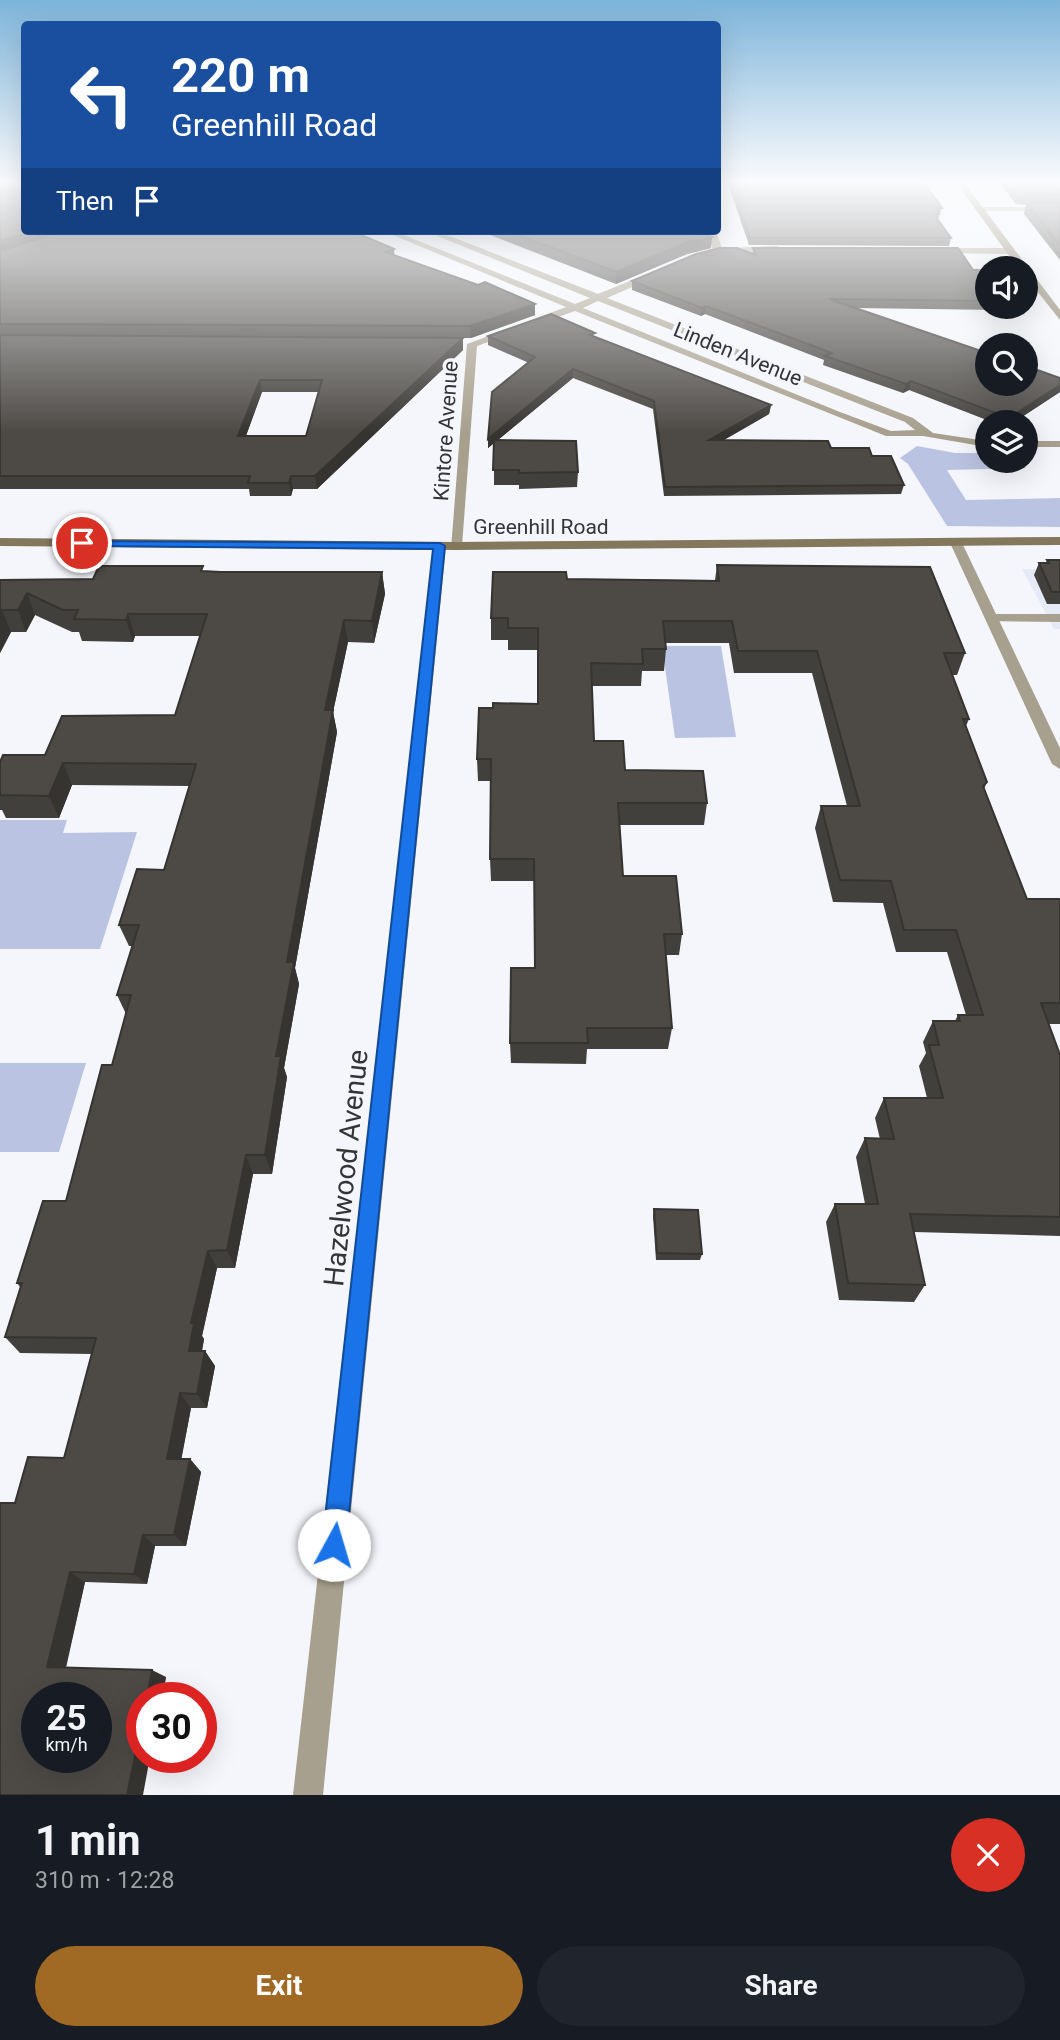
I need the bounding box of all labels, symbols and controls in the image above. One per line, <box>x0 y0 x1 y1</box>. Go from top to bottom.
text: 220 m <box>171 47 310 104</box>
icon: left <box>56 49 147 140</box>
text: Greenhill Road <box>171 106 377 144</box>
icon: arrive <box>128 182 166 220</box>
text: Then <box>56 186 114 216</box>
map controls <box>975 256 1038 473</box>
button: sound <box>975 256 1038 319</box>
street label: Linden Avenue <box>670 317 806 391</box>
button: search <box>975 333 1038 396</box>
street label: Kintore Avenue <box>429 360 463 502</box>
button: layers <box>975 410 1038 473</box>
pin <box>52 513 112 573</box>
street label: Greenhill Road <box>473 515 609 539</box>
icon: arrive <box>63 524 101 562</box>
street label: Hazelwood Avenue <box>317 1048 375 1288</box>
position arrow <box>297 1508 371 1582</box>
speed limit sign: 30 <box>126 1682 217 1773</box>
text: 25 <box>46 1698 87 1739</box>
text: km/h <box>45 1734 88 1755</box>
text: 1 min <box>35 1816 141 1865</box>
button: close <box>951 1818 1025 1892</box>
text: 310 m · 12:28 <box>35 1867 174 1894</box>
button: Exit <box>35 1946 523 2026</box>
button: Share <box>537 1946 1025 2026</box>

